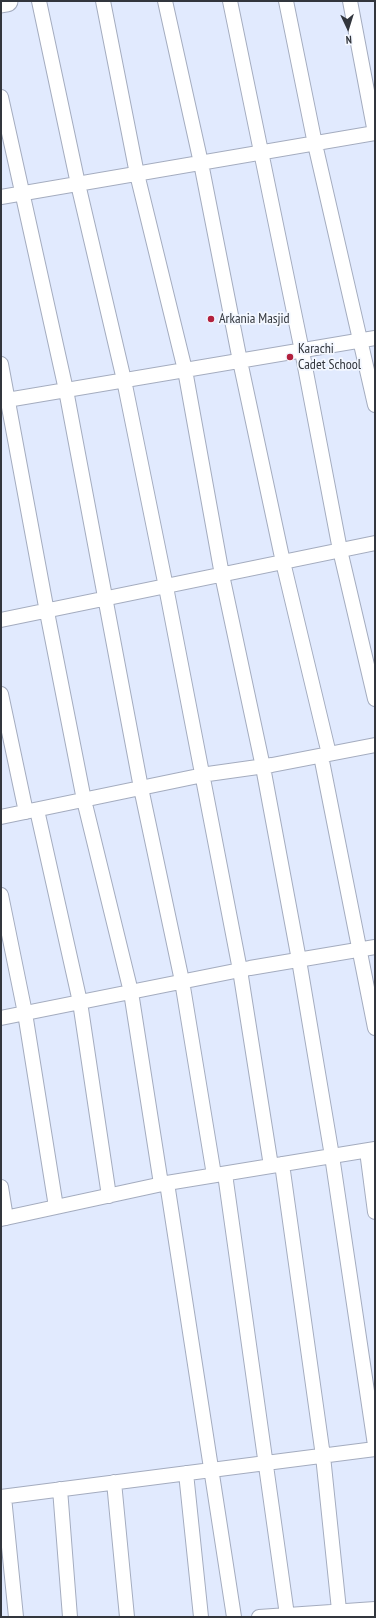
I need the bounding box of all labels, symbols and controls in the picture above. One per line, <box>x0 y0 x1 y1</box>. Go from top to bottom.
north arrow <box>328 8 368 48</box>
text: N <box>345 33 352 47</box>
place label: Arkania Masjid <box>219 311 290 327</box>
marker: Arkania Masjid <box>206 314 216 324</box>
place label: Karachi Cadet School <box>298 341 361 374</box>
marker: Karachi Cadet School <box>285 352 295 362</box>

